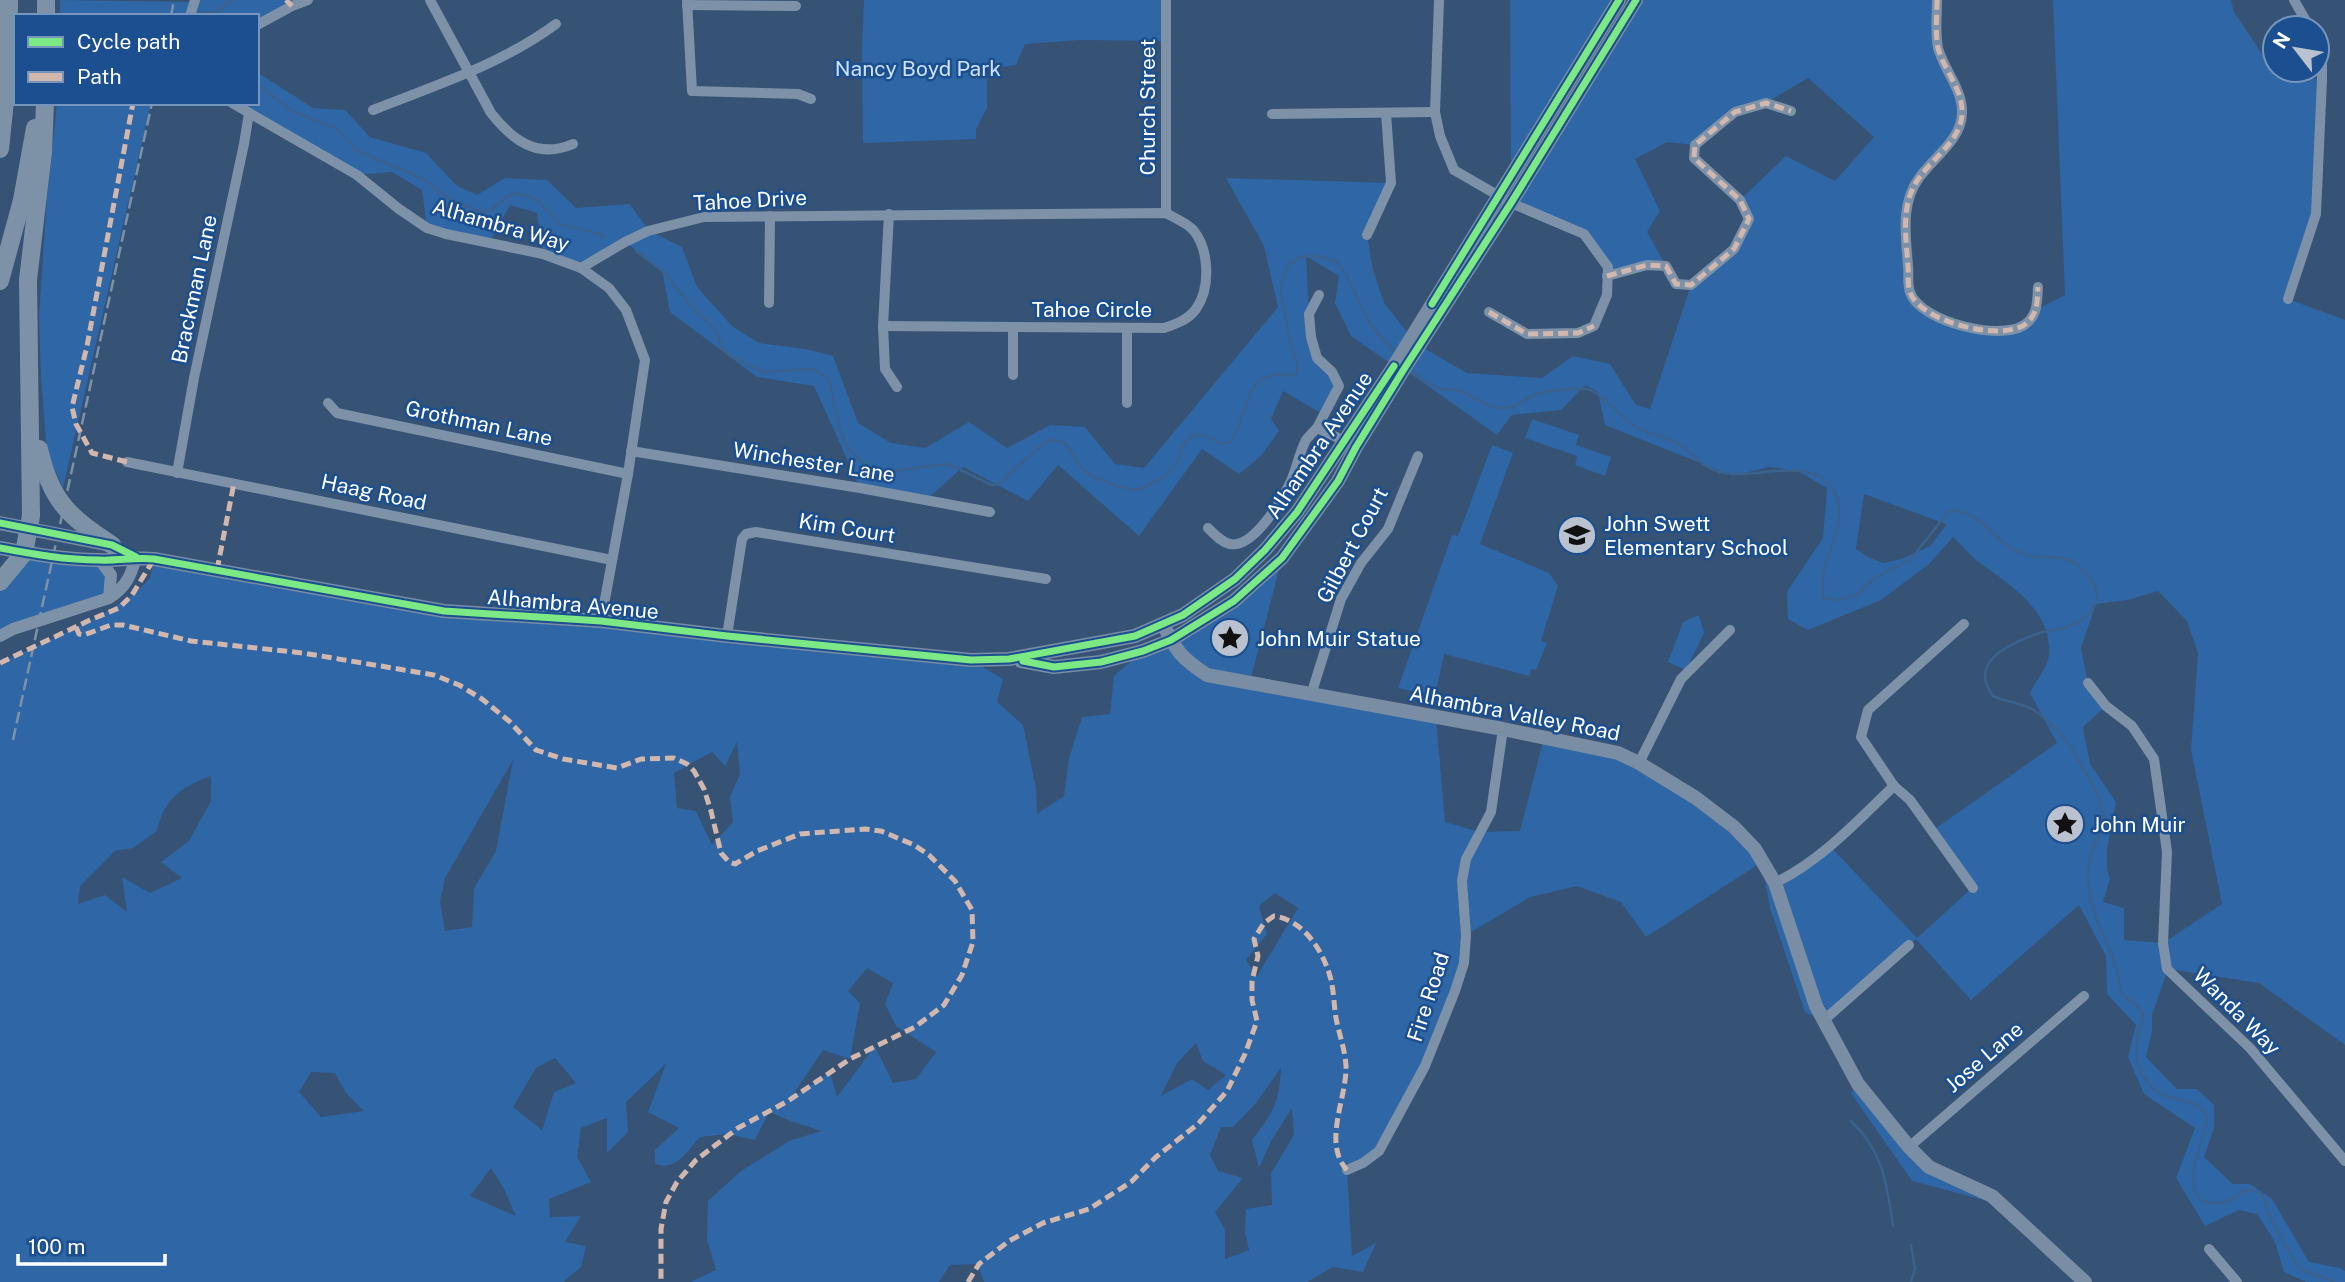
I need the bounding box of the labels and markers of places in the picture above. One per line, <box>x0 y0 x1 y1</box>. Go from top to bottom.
place label: John Swett Elementary School <box>1604 511 1788 560</box>
school or university icon: John Swett Elementary School <box>1556 514 1598 556</box>
place icon: John Muir Statue <box>1209 617 1251 659</box>
place label: John Muir Statue <box>1257 626 1421 651</box>
place icon: John Muir <box>2044 803 2086 845</box>
place label: John Muir <box>2092 812 2186 837</box>

